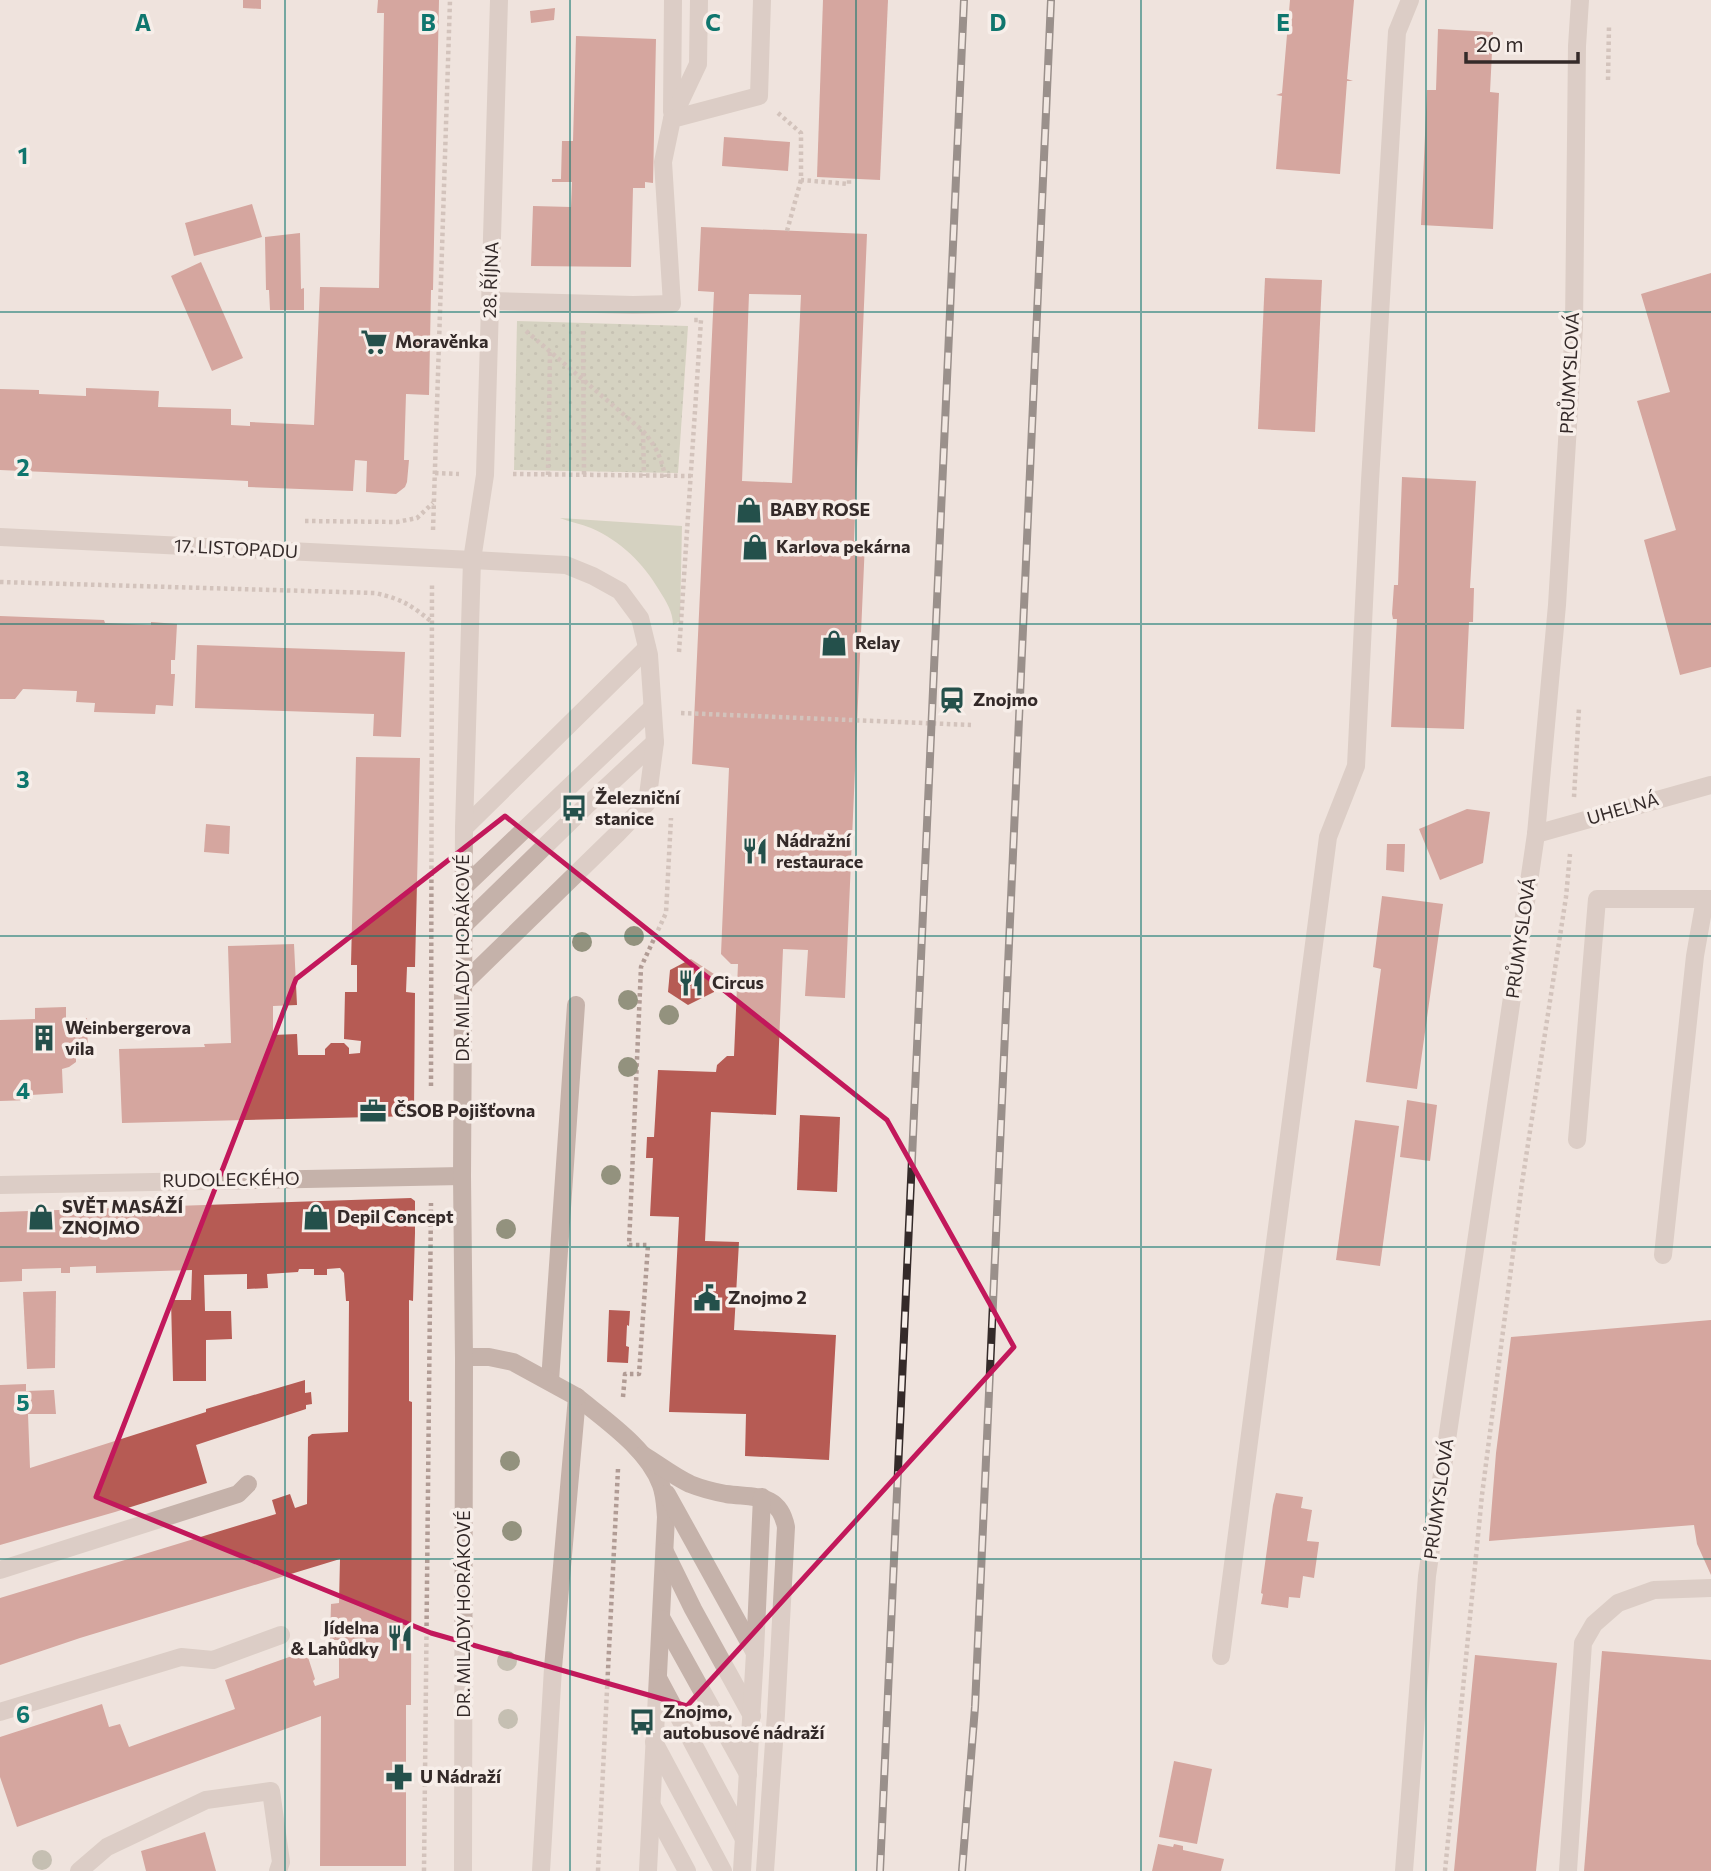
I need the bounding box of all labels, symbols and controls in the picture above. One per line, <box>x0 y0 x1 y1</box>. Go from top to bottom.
text: A <box>135 8 152 36</box>
text: B <box>420 8 436 36</box>
text: C <box>705 8 721 36</box>
text: D <box>990 8 1007 36</box>
text: E <box>1276 8 1290 36</box>
scale bar <box>1466 21 1578 65</box>
text: 20 m <box>1476 31 1524 56</box>
text: 1 <box>18 141 28 169</box>
street label: 28. ŘÍJNA <box>478 241 502 319</box>
street label: PRŮMYSLOVÁ <box>1555 312 1583 434</box>
supermarket icon: Moravěnka <box>359 327 389 357</box>
place label: Moravěnka <box>395 330 489 352</box>
text: 2 <box>16 453 30 481</box>
shop icon: BABY ROSE <box>734 495 764 525</box>
place label: BABY ROSE <box>770 498 870 520</box>
shop icon: Karlova pekárna <box>740 532 770 562</box>
street label: 17. LISTOPADU <box>173 534 299 562</box>
place label: Karlova pekárna <box>776 535 910 557</box>
shop icon: Relay <box>819 628 849 658</box>
place label: Relay <box>855 631 900 653</box>
station icon: Znojmo <box>937 685 967 715</box>
place label: Znojmo <box>973 688 1038 710</box>
text: 3 <box>16 765 30 793</box>
place label: Železniční stanice <box>595 786 681 829</box>
street label: UHELNÁ <box>1584 787 1661 829</box>
bus stop icon: Železniční stanice <box>559 793 589 823</box>
place label: Nádražní restaurace <box>776 829 863 872</box>
restaurant icon: Nádražní restaurace <box>740 836 770 866</box>
street label: DR. MILADY HORÁKOVÉ <box>451 854 473 1062</box>
street label: PRŮMYSLOVÁ <box>1501 876 1539 1000</box>
restaurant icon: Circus <box>676 968 706 998</box>
place label: Circus <box>712 971 764 993</box>
place label: Weinbergerova vila <box>65 1016 191 1059</box>
building icon: Weinbergerova vila <box>29 1023 59 1053</box>
text: 4 <box>16 1076 30 1104</box>
office icon: ČSOB Pojišťovna <box>358 1096 388 1126</box>
place label: ČSOB Pojišťovna <box>394 1099 535 1121</box>
street label: RUDOLECKÉHO <box>162 1167 300 1191</box>
place label: SVĚT MASÁŽÍ ZNOJMO <box>62 1195 184 1238</box>
shop icon: SVĚT MASÁŽÍ ZNOJMO <box>26 1202 56 1232</box>
shop icon: Depil Concept <box>301 1202 331 1232</box>
place label: Depil Concept <box>337 1205 454 1227</box>
public building icon: Znojmo 2 <box>692 1283 722 1313</box>
place label: Znojmo 2 <box>728 1286 807 1308</box>
text: 5 <box>16 1388 30 1416</box>
street label: PRŮMYSLOVÁ <box>1419 1437 1457 1561</box>
street label: DR. MILADY HORÁKOVÉ <box>452 1510 474 1718</box>
place label: Jídelna & Lahůdky <box>290 1616 379 1659</box>
restaurant icon: Jídelna & Lahůdky <box>385 1623 415 1653</box>
text: 6 <box>16 1700 30 1728</box>
place label: Znojmo, autobusové nádraží <box>663 1700 825 1743</box>
bus stop icon: Znojmo, autobusové nádraží <box>627 1707 657 1737</box>
pharmacy icon: U Nádraží <box>384 1762 414 1792</box>
place label: U Nádraží <box>420 1765 502 1787</box>

